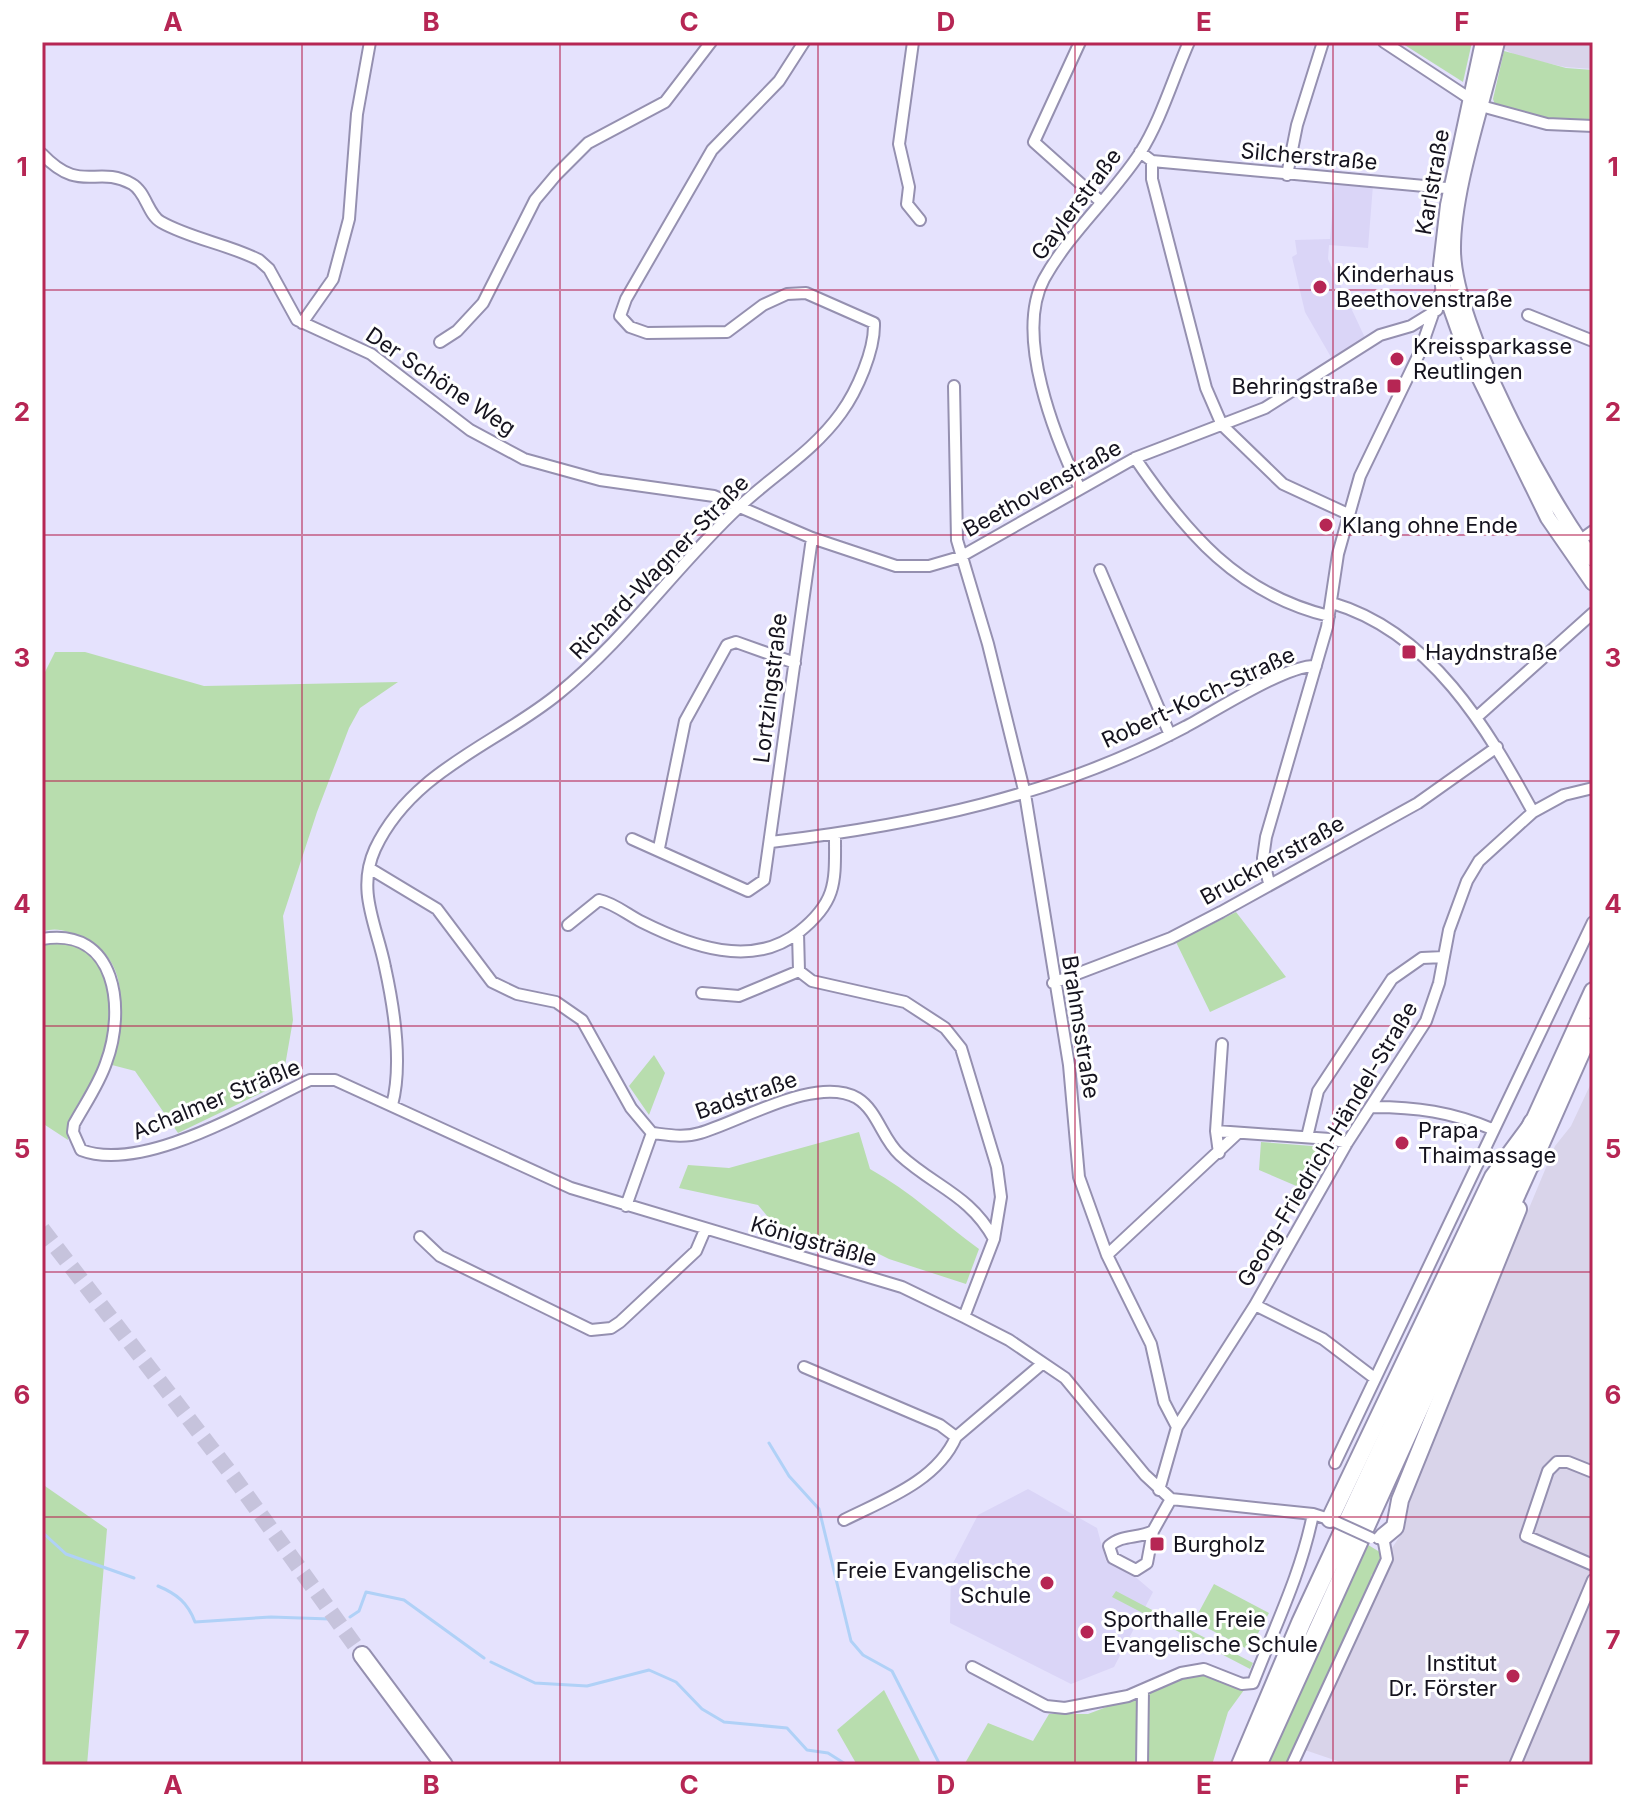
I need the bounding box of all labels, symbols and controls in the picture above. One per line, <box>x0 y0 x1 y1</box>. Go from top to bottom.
text: A <box>163 6 183 37</box>
text: B <box>422 6 440 37</box>
text: C <box>679 6 699 37</box>
text: D <box>937 6 955 37</box>
text: E <box>1196 6 1212 37</box>
text: F <box>1454 6 1470 37</box>
street label: Karlstraße <box>1410 127 1454 237</box>
street label: Silcherstraße <box>1239 137 1379 175</box>
street label: Gaylerstraße <box>1026 143 1126 265</box>
text: 1 <box>16 151 28 182</box>
text: 1 <box>1607 151 1619 182</box>
place label: Kinderhaus Beethovenstraße <box>1336 261 1513 312</box>
marker: Kinderhaus Beethovenstraße <box>1311 278 1329 296</box>
street label: Der Schöne Weg <box>361 321 521 441</box>
place label: Kreissparkasse Reutlingen <box>1413 333 1572 384</box>
marker: Kreissparkasse Reutlingen <box>1388 350 1406 368</box>
place label: Behringstraße <box>1231 373 1378 399</box>
marker: Behringstraße <box>1385 377 1403 395</box>
text: 2 <box>14 396 30 427</box>
text: 2 <box>1605 396 1621 427</box>
street label: Beethovenstraße <box>958 434 1126 542</box>
street label: Richard-Wagner-Straße <box>564 470 754 664</box>
place label: Klang ohne Ende <box>1342 512 1518 538</box>
marker: Klang ohne Ende <box>1317 516 1335 534</box>
street label: Lortzingstraße <box>748 611 792 765</box>
place label: Haydnstraße <box>1425 639 1558 665</box>
street label: Robert-Koch-Straße <box>1097 641 1299 753</box>
text: 3 <box>14 642 30 673</box>
text: 3 <box>1605 642 1621 673</box>
marker: Haydnstraße <box>1400 643 1418 661</box>
street label: Brucknerstraße <box>1196 810 1348 910</box>
text: 4 <box>13 888 31 919</box>
text: 4 <box>1604 888 1622 919</box>
street label: Brahmsstraße <box>1057 953 1105 1101</box>
street label: Georg-Friedrich-Händel-Straße <box>1231 997 1423 1291</box>
street label: Achalmer Sträßle <box>128 1053 304 1145</box>
street label: Badstraße <box>692 1065 800 1125</box>
place label: Prapa Thaimassage <box>1418 1117 1556 1168</box>
text: 5 <box>14 1133 30 1164</box>
text: 5 <box>1605 1133 1621 1164</box>
marker: Prapa Thaimassage <box>1393 1134 1411 1152</box>
street label: Königsträßle <box>748 1211 880 1271</box>
text: 6 <box>14 1379 30 1410</box>
text: 6 <box>1605 1379 1621 1410</box>
place label: Burgholz <box>1173 1531 1266 1557</box>
marker: Burgholz <box>1148 1535 1166 1553</box>
place label: Freie Evangelische Schule <box>836 1557 1031 1608</box>
marker: Freie Evangelische Schule <box>1038 1574 1056 1592</box>
place label: Sporthalle Freie Evangelische Schule <box>1103 1606 1318 1657</box>
marker: Sporthalle Freie Evangelische Schule <box>1078 1623 1096 1641</box>
text: 7 <box>14 1624 30 1655</box>
text: 7 <box>1605 1624 1621 1655</box>
place label: Institut Dr. Förster <box>1388 1650 1497 1701</box>
marker: Institut Dr. Förster <box>1504 1667 1522 1685</box>
text: A <box>163 1769 183 1800</box>
text: B <box>422 1769 440 1800</box>
text: C <box>679 1769 699 1800</box>
text: D <box>937 1769 955 1800</box>
text: E <box>1196 1769 1212 1800</box>
text: F <box>1454 1769 1470 1800</box>

